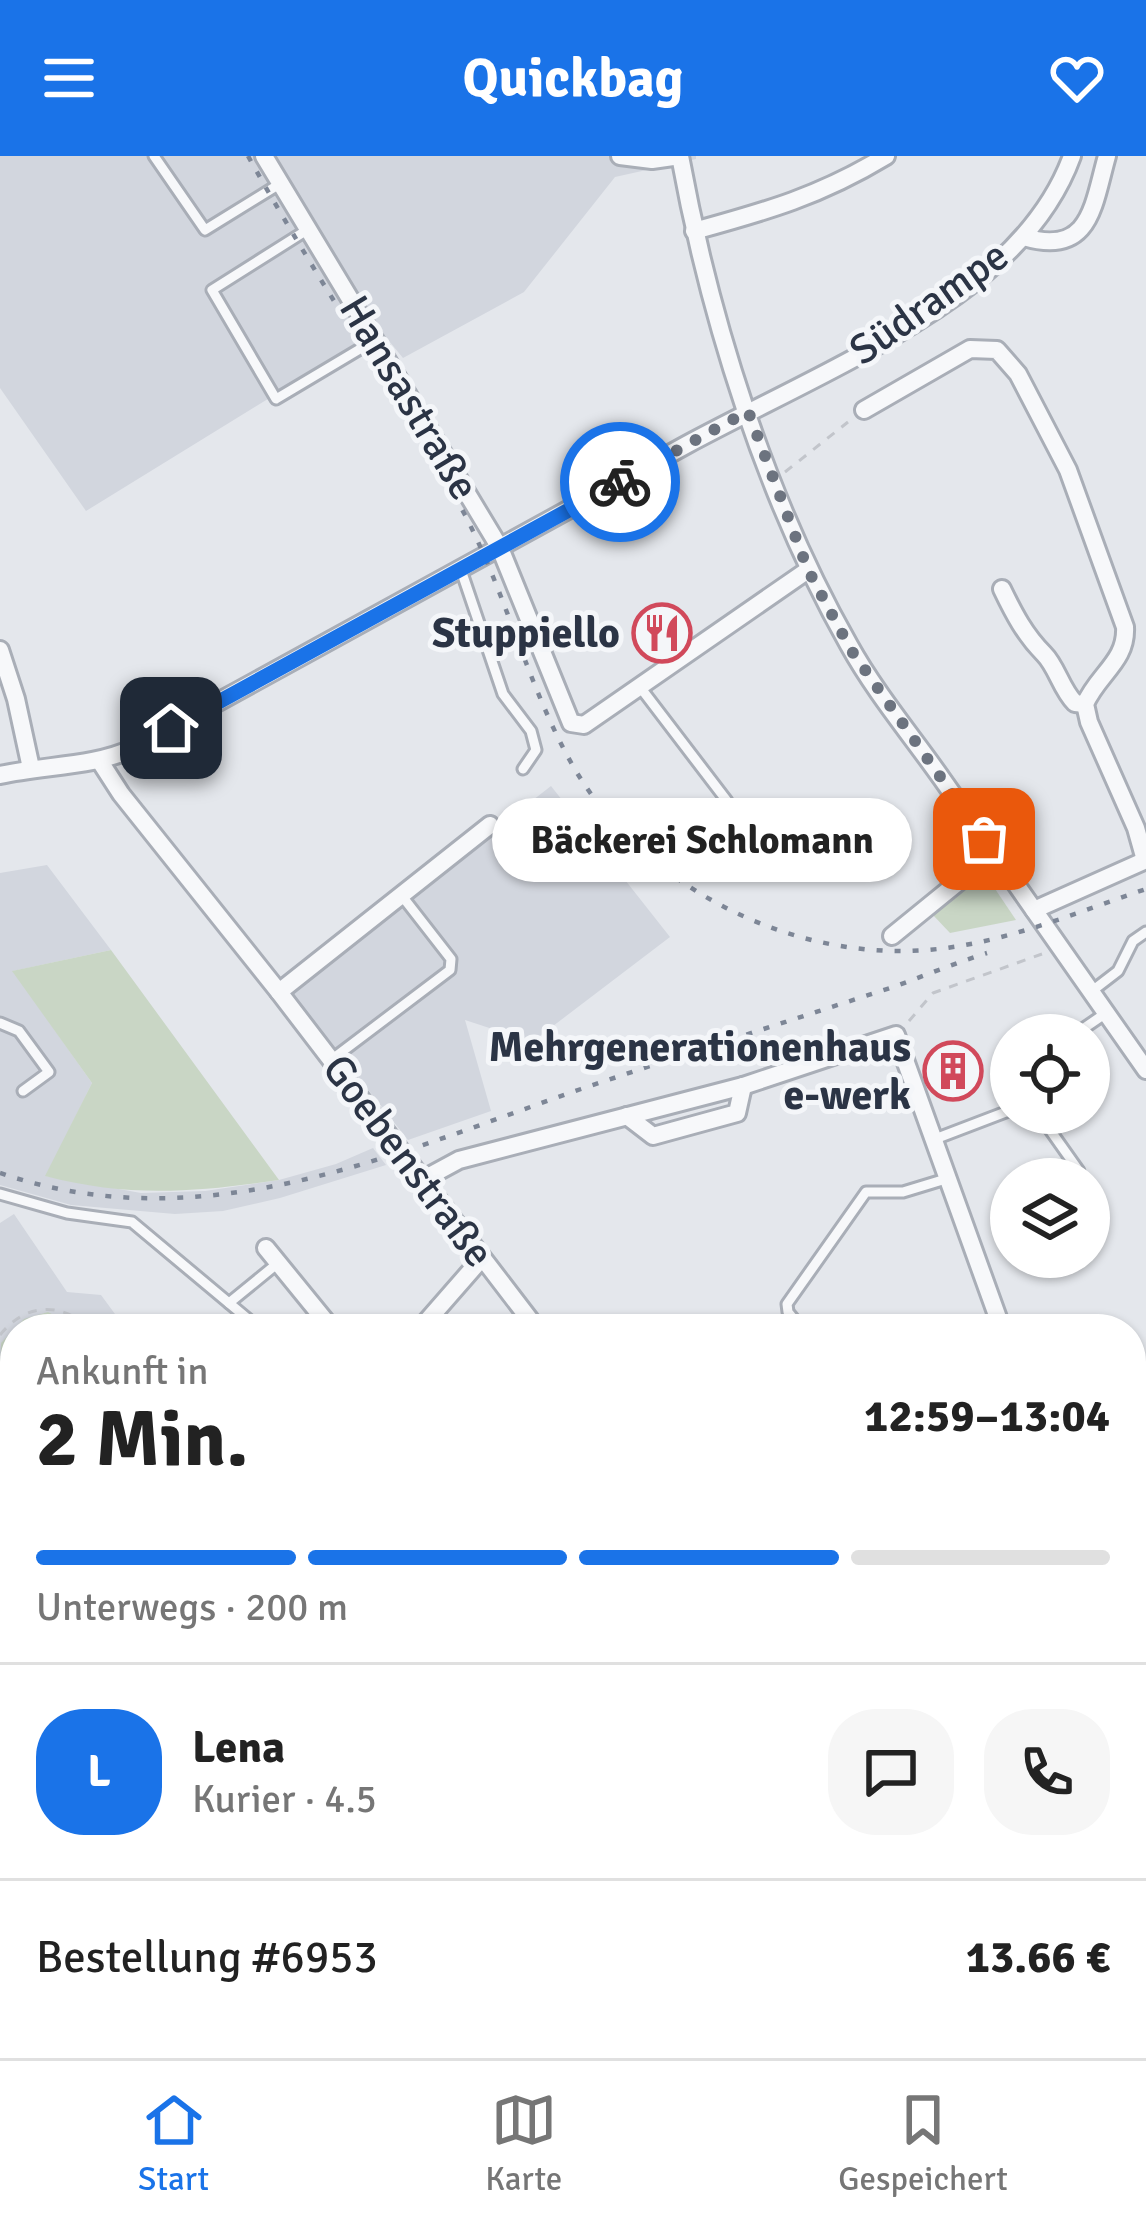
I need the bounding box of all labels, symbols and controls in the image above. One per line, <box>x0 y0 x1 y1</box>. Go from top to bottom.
icon: menu <box>36 45 102 111</box>
text: Quickbag <box>462 45 684 112</box>
icon: heart <box>1044 45 1110 111</box>
street label: Südrampe <box>840 230 1018 376</box>
street label: Hansastraße <box>328 287 490 509</box>
courier <box>560 422 680 542</box>
icon: bike <box>587 449 653 515</box>
restaurant icon: Stuppiello <box>631 602 693 664</box>
place label: Stuppiello <box>432 608 620 659</box>
pin <box>120 677 222 779</box>
icon: home <box>138 695 204 761</box>
pin <box>933 788 1035 890</box>
callout: Bäckerei Schlomann <box>492 797 912 881</box>
icon: bag <box>951 806 1017 872</box>
text: Bäckerei Schlomann <box>530 816 874 864</box>
map controls <box>990 1014 1110 1278</box>
button: locate <box>990 1014 1110 1134</box>
place label: Mehrgenerationenhaus e-werk <box>488 1022 911 1121</box>
building icon: Mehrgenerationenhaus e-werk <box>922 1040 984 1102</box>
street label: Goebenstraße <box>312 1045 504 1277</box>
button: layers <box>990 1158 1110 1278</box>
text: Ankunft in <box>36 1347 209 1395</box>
text: 12:59–13:04 <box>864 1389 1110 1444</box>
text: 2 Min. <box>36 1392 249 1488</box>
text: Unterwegs · 200 m <box>36 1583 348 1631</box>
button: chat <box>828 1709 954 1835</box>
button: phone <box>984 1709 1110 1835</box>
text: Lena <box>192 1720 285 1775</box>
text: L <box>87 1744 111 1799</box>
text: Kurier · 4.5 <box>192 1775 377 1823</box>
text: Bestellung #6953 <box>36 1930 378 1985</box>
text: 13.66 € <box>966 1930 1110 1985</box>
tab: Start <box>138 2087 209 2200</box>
tab: Karte <box>485 2087 562 2200</box>
tab: Gespeichert <box>838 2087 1008 2200</box>

